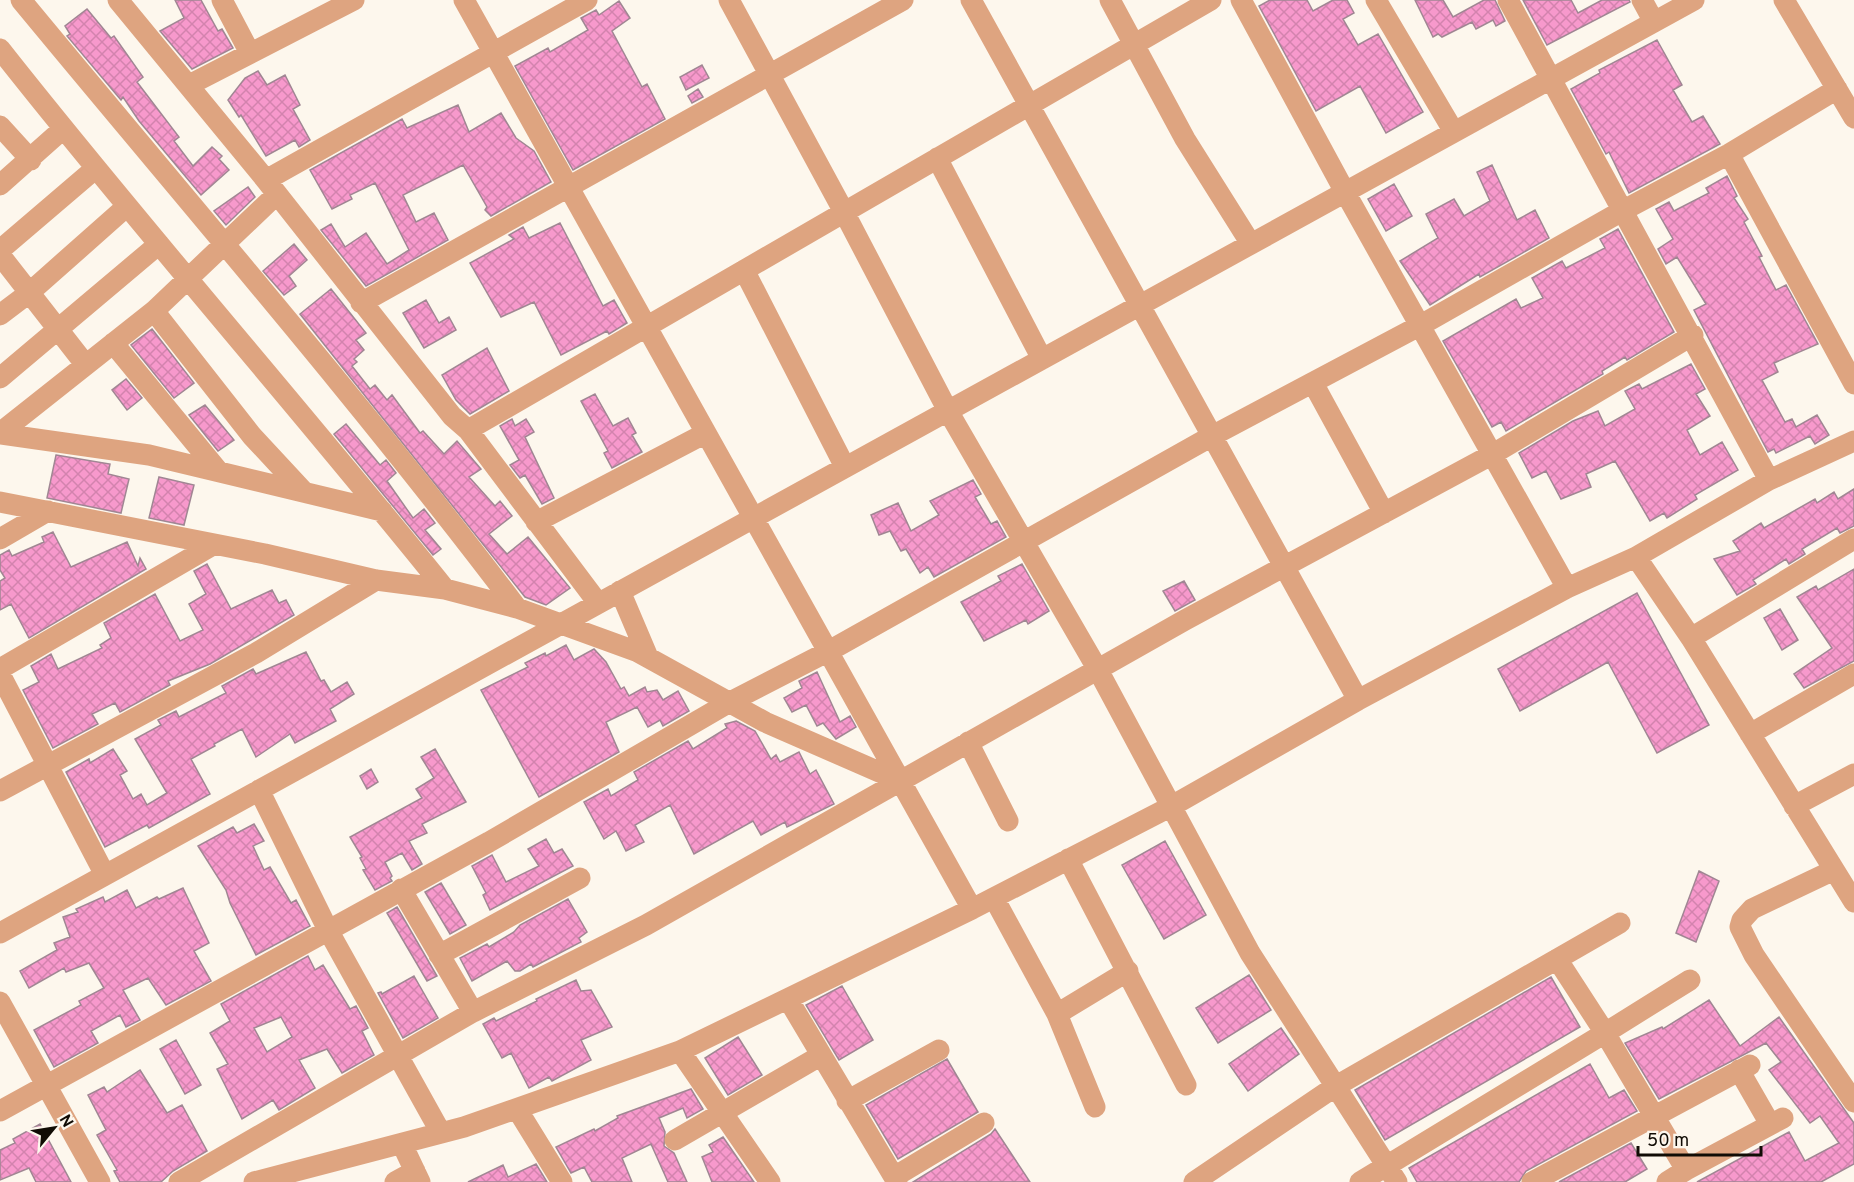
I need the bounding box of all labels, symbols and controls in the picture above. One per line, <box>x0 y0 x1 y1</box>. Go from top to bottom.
north arrow <box>24 1098 84 1158</box>
text: N <box>54 1112 77 1131</box>
scale bar <box>1638 1119 1761 1157</box>
text: 50 m <box>1647 1130 1689 1153</box>

